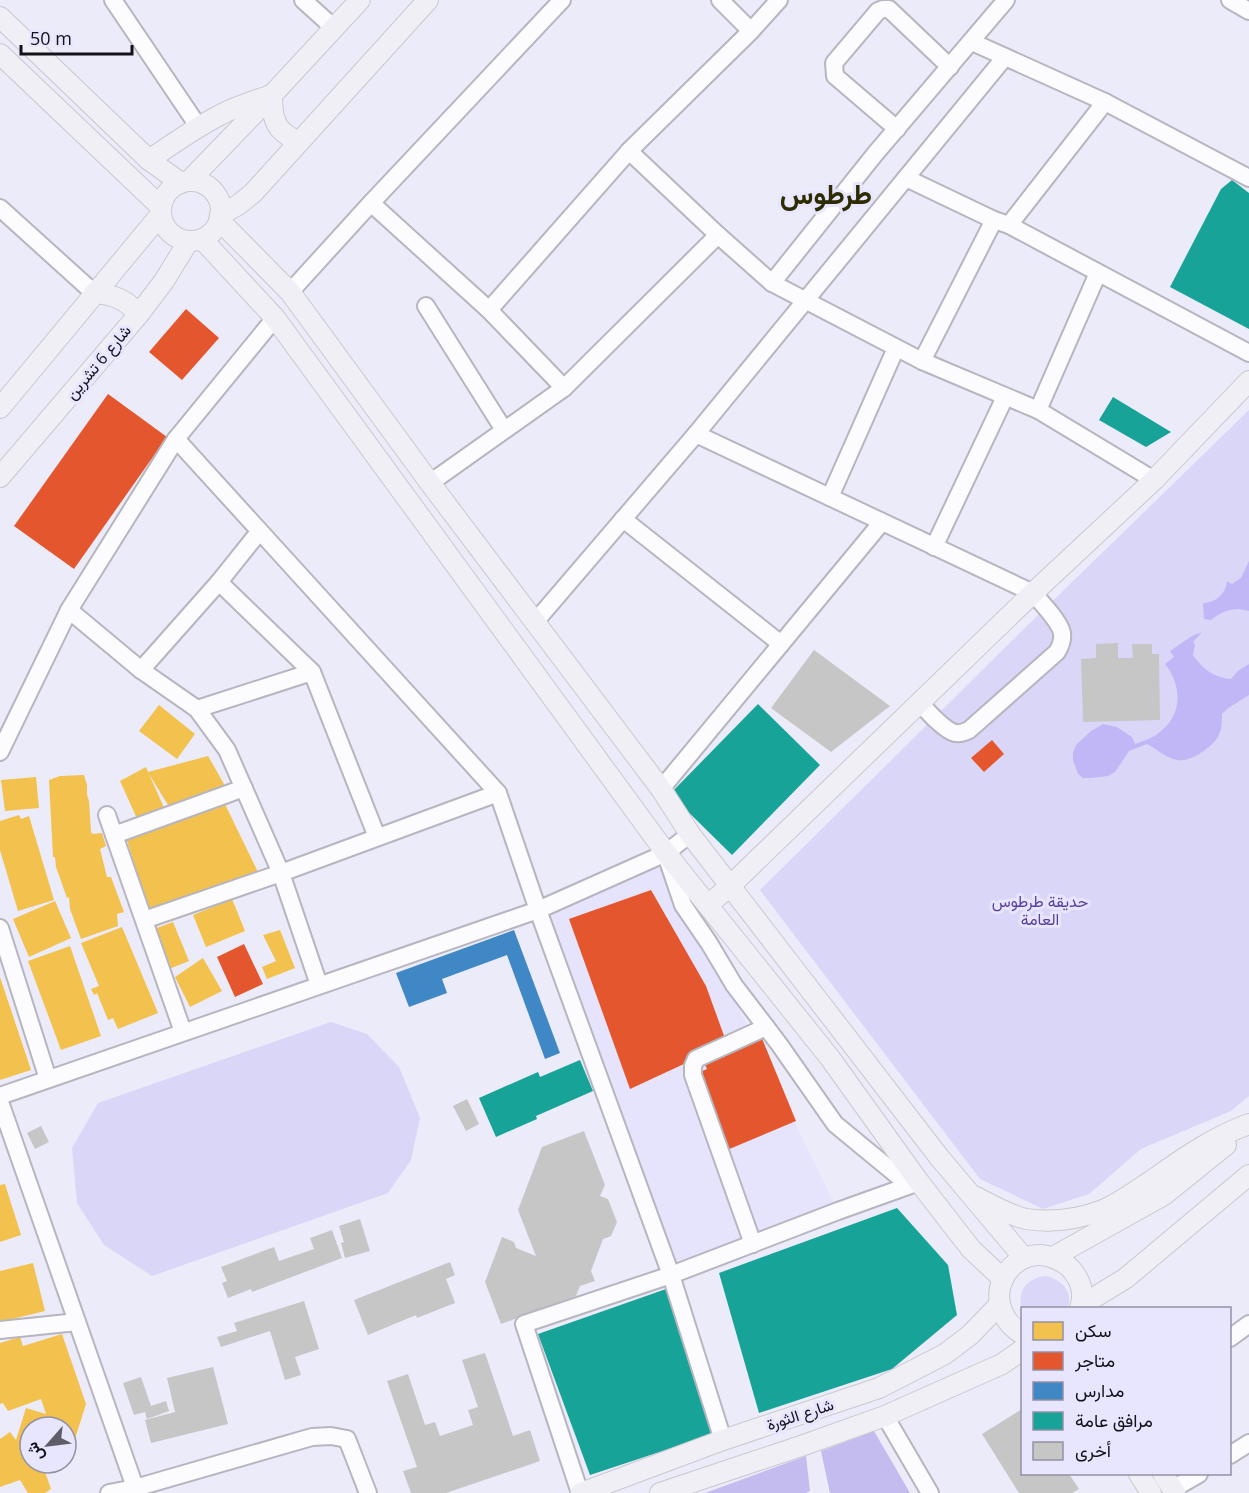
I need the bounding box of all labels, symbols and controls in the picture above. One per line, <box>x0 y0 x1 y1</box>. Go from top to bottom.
scale bar <box>21 18 132 56</box>
text: 50 m <box>30 26 72 50</box>
district label: طرطوس <box>780 174 872 212</box>
street label: شارع 6 تشرين <box>60 320 137 405</box>
park label: حديقة طرطوس العامة <box>992 890 1088 930</box>
legend <box>1021 1307 1231 1475</box>
text: سكن <box>1075 1318 1111 1342</box>
text: متاجر <box>1074 1348 1115 1372</box>
text: مدارس <box>1075 1378 1124 1402</box>
street label: شارع الثورة <box>764 1393 837 1436</box>
text: مرافق عامة <box>1075 1408 1153 1432</box>
north arrow <box>18 1415 78 1475</box>
text: ش <box>21 1438 49 1466</box>
text: أخرى <box>1075 1438 1111 1462</box>

